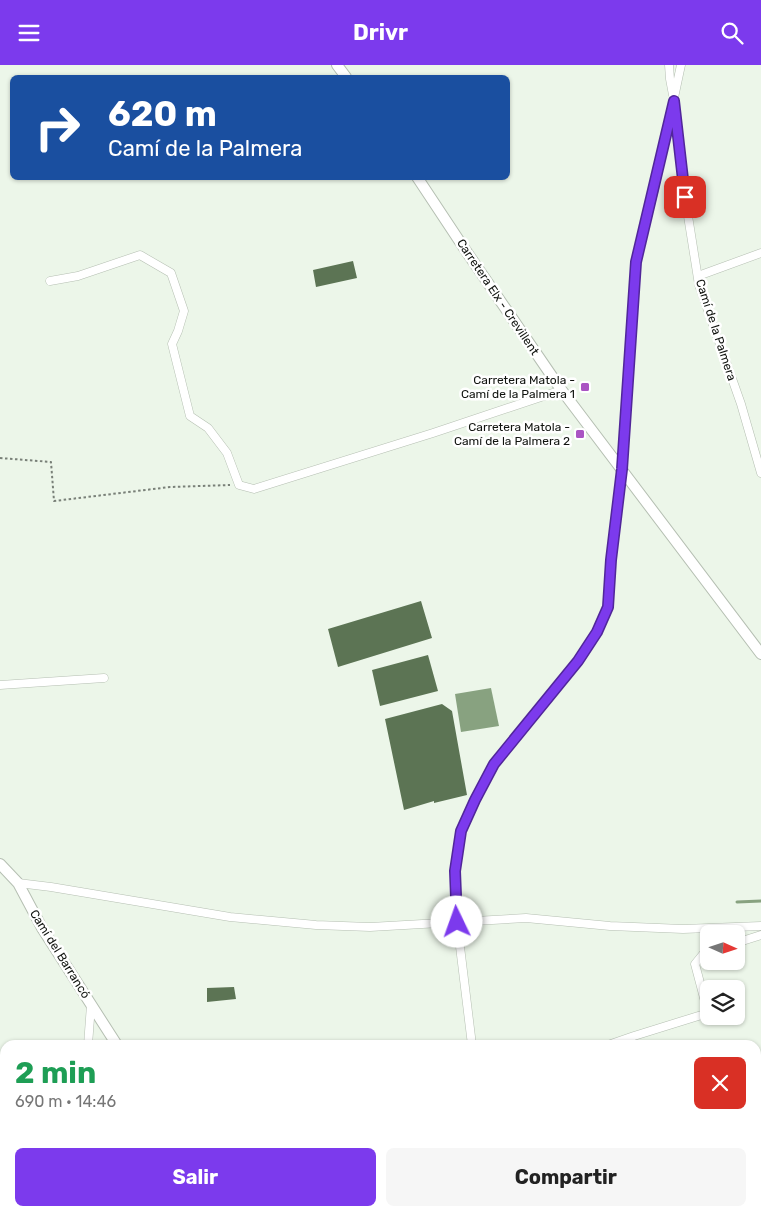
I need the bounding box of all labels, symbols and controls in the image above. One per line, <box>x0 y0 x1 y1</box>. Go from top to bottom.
icon: menu <box>15 19 43 47</box>
text: Drivr <box>353 19 408 46</box>
icon: search <box>718 19 746 47</box>
text: 620 m <box>108 93 217 135</box>
icon: right <box>25 95 90 160</box>
text: Camí de la Palmera <box>108 135 302 162</box>
pin <box>664 176 706 218</box>
icon: arrive <box>671 183 699 211</box>
street label: Carretera Elx - Crevillent <box>454 236 542 358</box>
street label: Camí de la Palmera <box>693 277 739 383</box>
place label: Carretera Matola - Camí de la Palmera 1 <box>461 373 575 401</box>
marker: Carretera Matola - Camí de la Palmera 1 <box>579 381 591 393</box>
place label: Carretera Matola - Camí de la Palmera 2 <box>454 420 570 448</box>
marker: Carretera Matola - Camí de la Palmera 2 <box>574 428 586 440</box>
position arrow <box>430 895 482 947</box>
street label: Camí del Barrancó <box>27 907 93 1001</box>
north arrow <box>700 925 745 970</box>
map controls <box>700 925 745 1025</box>
button: layers <box>700 980 745 1025</box>
text: 2 min <box>15 1055 96 1091</box>
button: close <box>694 1057 746 1109</box>
text: 690 m · 14:46 <box>15 1092 116 1111</box>
button: Salir <box>15 1148 376 1206</box>
button: Compartir <box>386 1148 746 1206</box>

